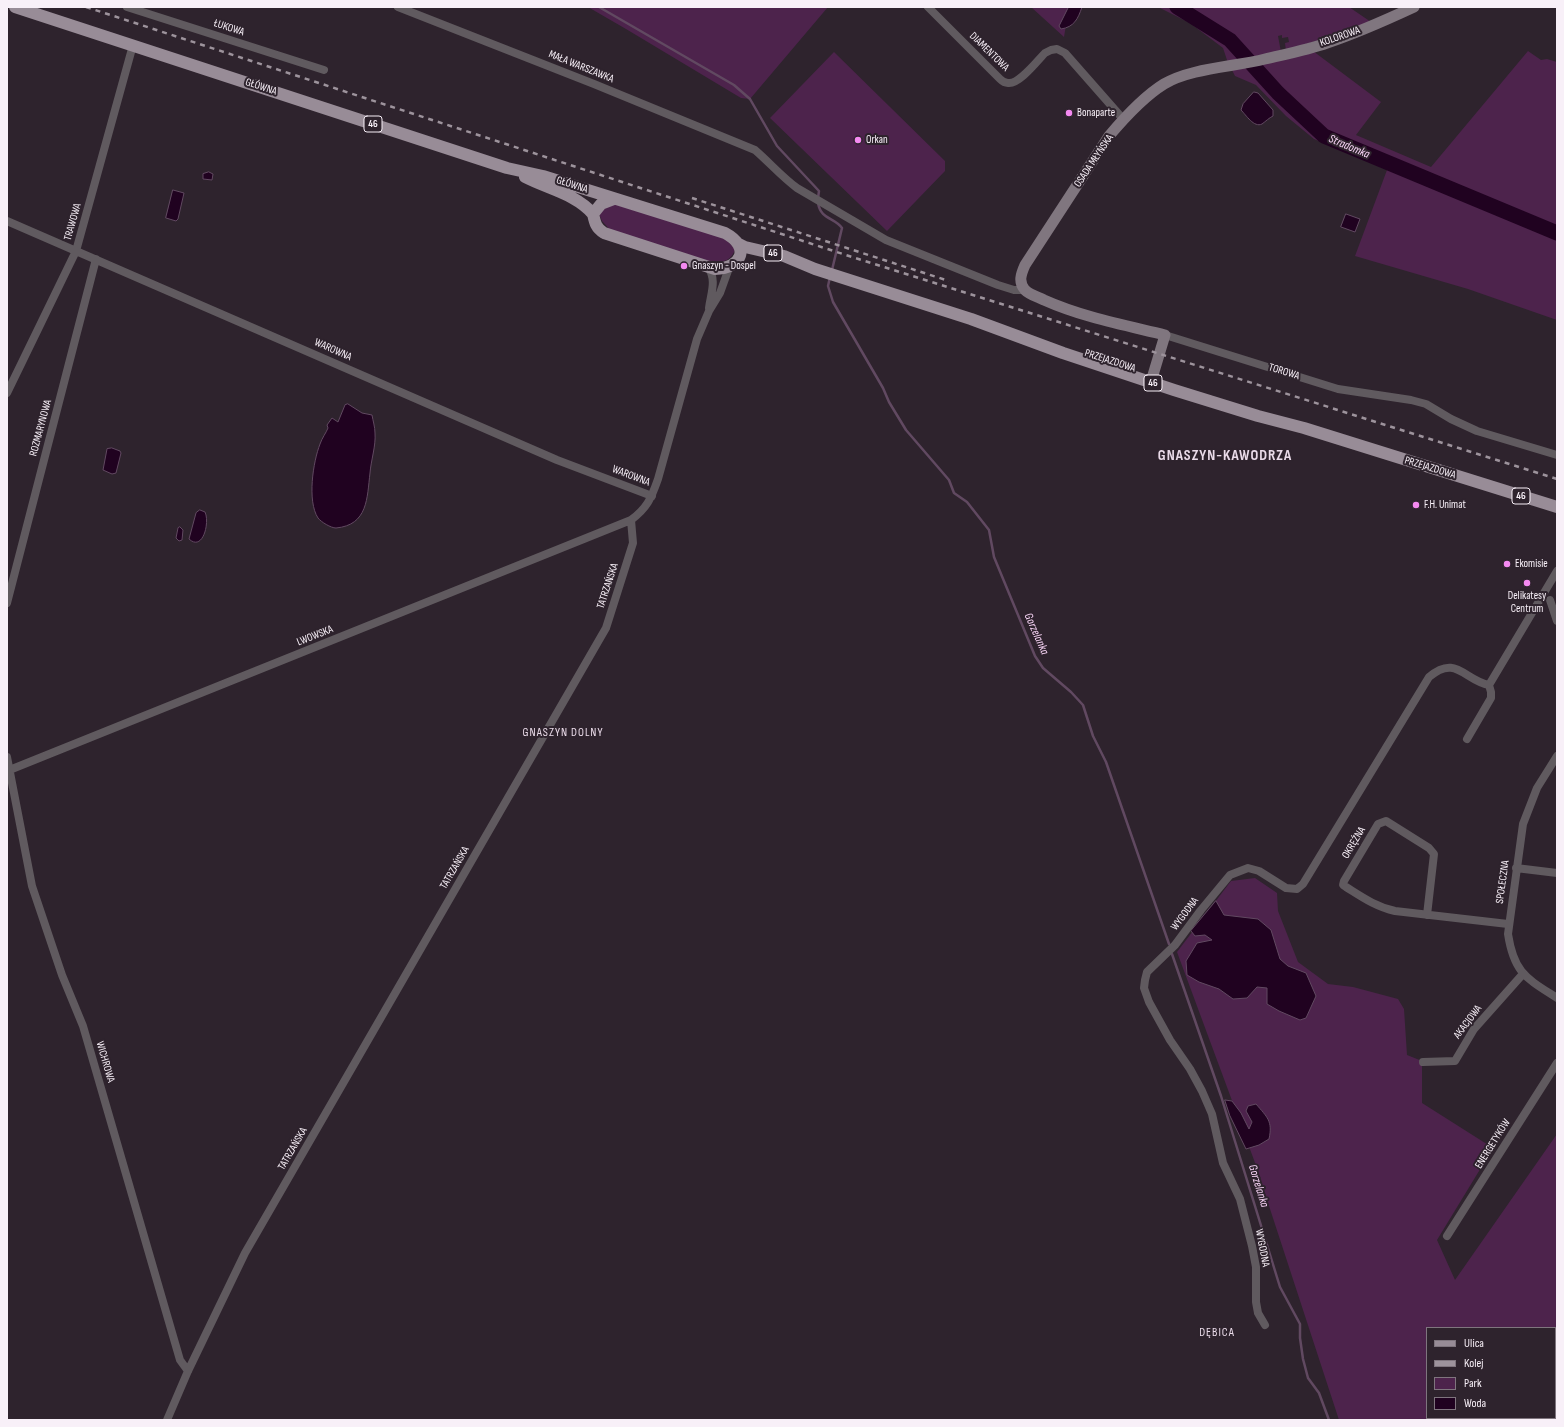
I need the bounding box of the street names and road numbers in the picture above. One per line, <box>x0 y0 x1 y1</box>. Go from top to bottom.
street label: ŁUKOWA <box>212 17 246 39</box>
street label: KOLOROWA <box>1318 24 1362 50</box>
street label: DIAMENTOWA <box>966 30 1012 74</box>
street label: MAŁA WARSZAWKA <box>546 48 616 86</box>
street label: GŁÓWNA <box>244 76 278 98</box>
road number: 46 <box>364 116 382 132</box>
street label: OSADA MŁYŃSKA <box>1071 132 1117 190</box>
street label: GŁÓWNA <box>555 174 589 196</box>
street label: TRAWOWA <box>61 202 85 242</box>
road number: 46 <box>764 245 782 261</box>
street label: WAROWNA <box>312 336 354 364</box>
street label: PRZEJAZDOWA <box>1083 347 1137 375</box>
street label: TOROWA <box>1267 361 1301 383</box>
road number: 46 <box>1144 375 1162 391</box>
street label: ROZMARYNOWA <box>27 398 55 458</box>
street label: PRZEJAZDOWA <box>1403 454 1457 482</box>
street label: WAROWNA <box>610 463 652 489</box>
road number: 46 <box>1512 488 1530 504</box>
street label: TATRZAŃSKA <box>594 562 622 610</box>
street label: LWOWSKA <box>295 623 335 649</box>
street label: OKRĘŻNA <box>1339 825 1369 861</box>
street label: TATRZAŃSKA <box>438 844 472 892</box>
street label: SPOŁECZNA <box>1493 860 1513 904</box>
street label: WYGODNA <box>1168 895 1202 933</box>
street label: AKACJOWA <box>1451 1003 1485 1041</box>
street label: WICHROWA <box>93 1040 117 1084</box>
street label: ENERGETYKÓW <box>1473 1117 1513 1171</box>
street label: TATRZAŃSKA <box>276 1125 310 1173</box>
street label: WYGODNA <box>1252 1228 1272 1268</box>

